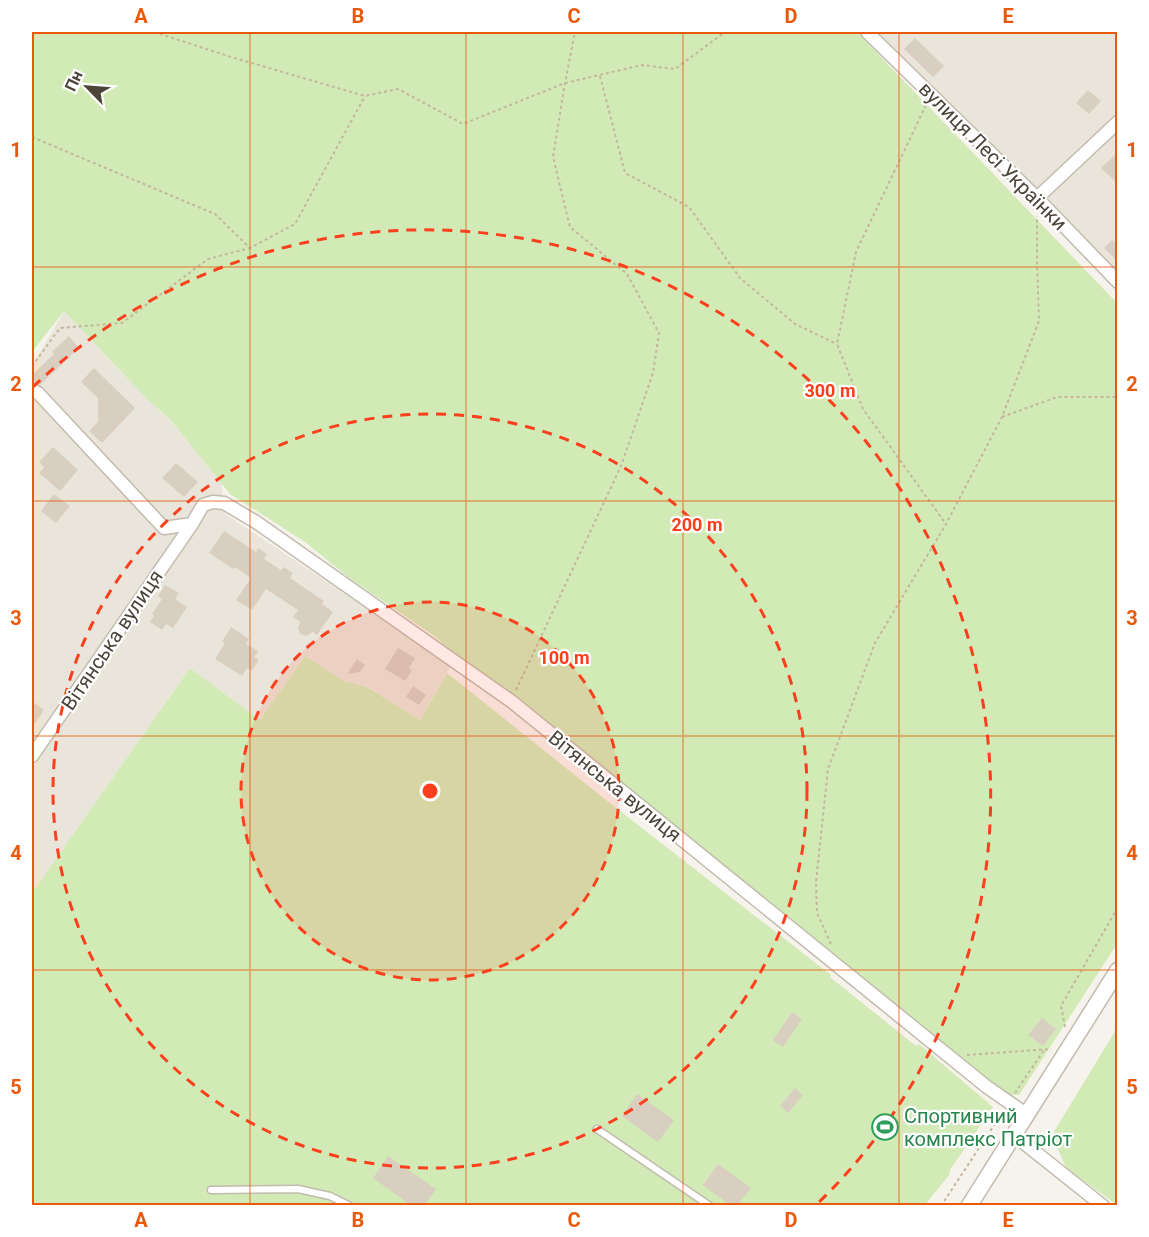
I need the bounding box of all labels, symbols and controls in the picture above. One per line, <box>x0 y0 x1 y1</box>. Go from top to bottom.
text: A <box>134 4 148 28</box>
text: B <box>352 4 364 28</box>
text: C <box>567 4 581 28</box>
text: D <box>785 4 798 28</box>
text: E <box>1002 4 1014 28</box>
north arrow <box>57 57 117 117</box>
text: Пн <box>61 68 87 94</box>
street label: вулиця Лесі Українки <box>914 77 1072 235</box>
text: 1 <box>10 138 22 162</box>
text: 1 <box>1126 138 1138 162</box>
text: 2 <box>10 372 22 396</box>
text: 2 <box>1126 372 1138 396</box>
text: 300 m <box>804 380 856 401</box>
text: 200 m <box>671 514 723 535</box>
street label: Вітянська вулиця <box>56 565 168 715</box>
text: 3 <box>10 606 22 630</box>
text: 3 <box>1126 606 1138 630</box>
text: 100 m <box>538 647 590 668</box>
street label: Вітянська вулиця <box>544 725 686 847</box>
centre of rings <box>420 781 440 801</box>
text: 4 <box>10 841 22 865</box>
text: 4 <box>1126 841 1138 865</box>
text: 5 <box>10 1075 22 1099</box>
text: 5 <box>1126 1075 1138 1099</box>
place label: Спортивний комплекс Патріот <box>904 1104 1073 1151</box>
sports icon: Спортивний комплекс Патріот <box>870 1112 900 1142</box>
text: A <box>134 1208 148 1232</box>
text: B <box>352 1208 364 1232</box>
text: C <box>567 1208 581 1232</box>
text: D <box>785 1208 798 1232</box>
text: E <box>1002 1208 1014 1232</box>

